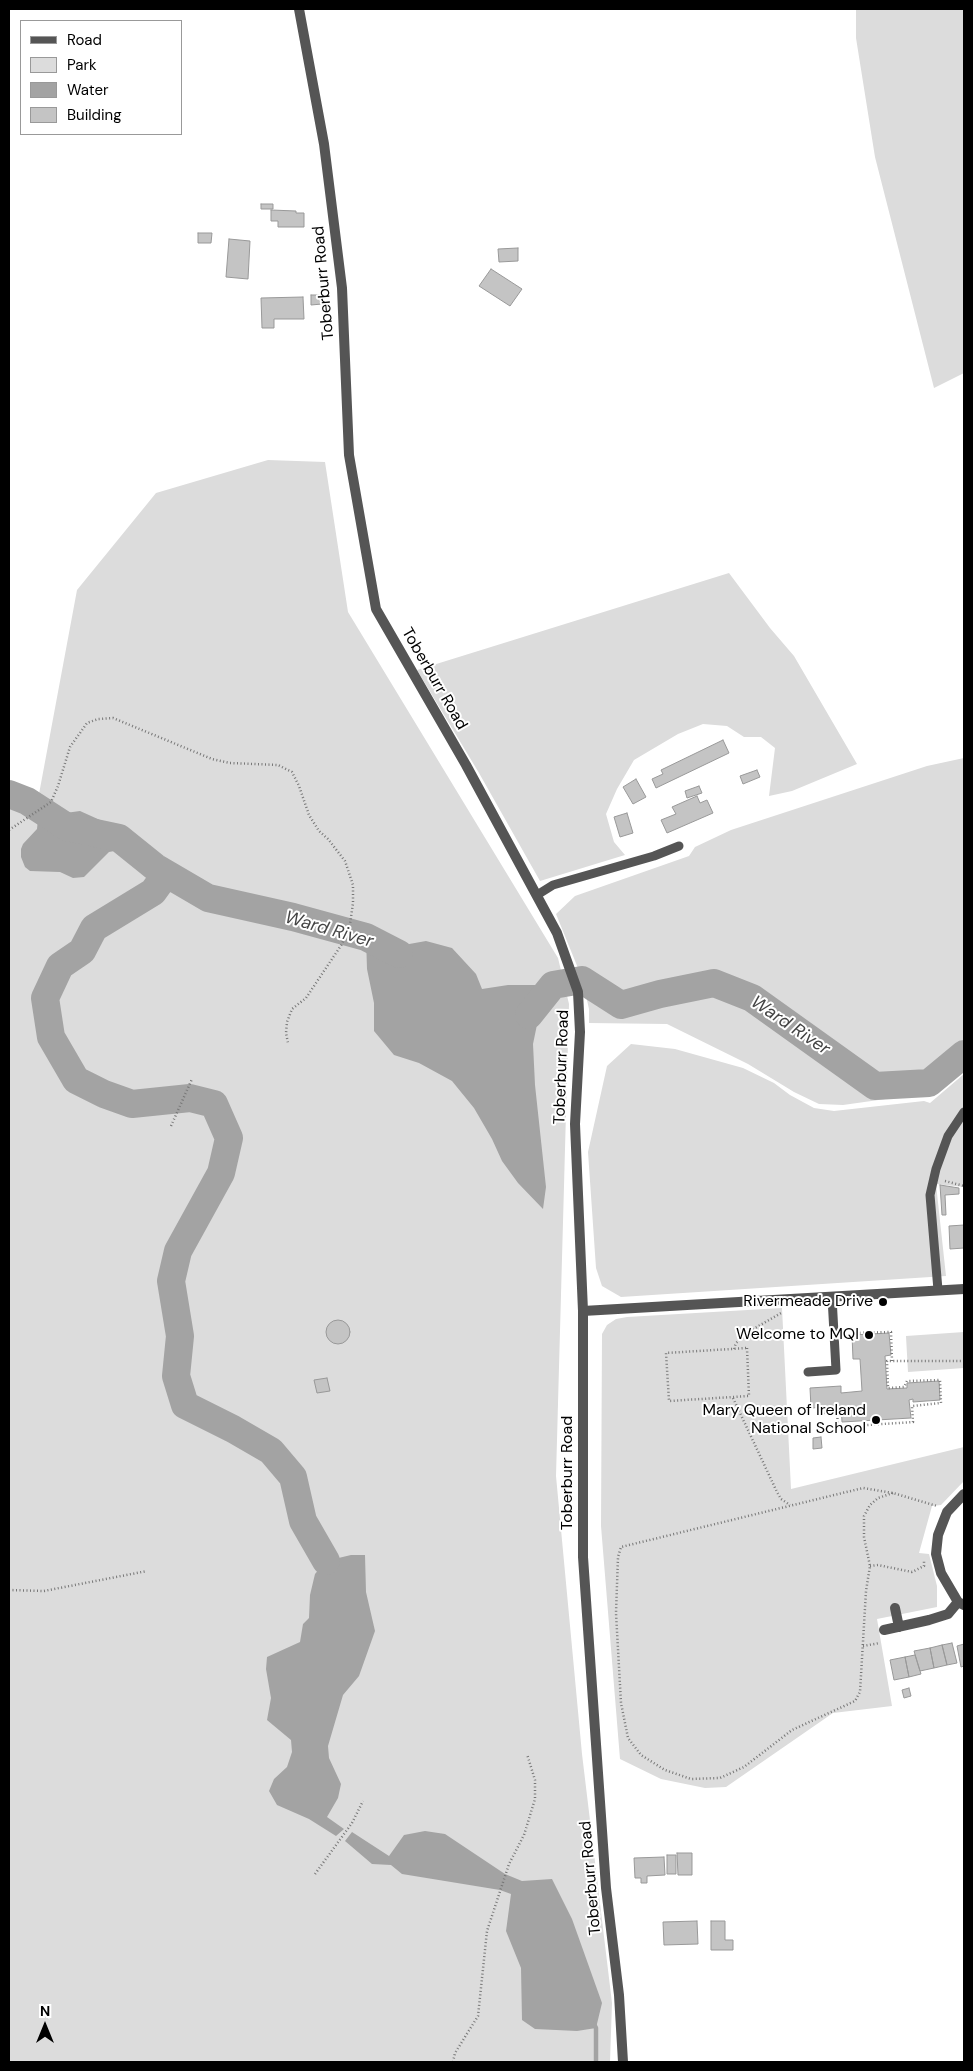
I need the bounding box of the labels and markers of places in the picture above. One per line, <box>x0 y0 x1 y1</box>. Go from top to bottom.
place label: Rivermeade Drive <box>743 1292 873 1312</box>
marker: Rivermeade Drive <box>877 1296 889 1308</box>
place label: Welcome to MQI <box>736 1325 859 1345</box>
marker: Welcome to MQI <box>863 1329 875 1341</box>
place label: Mary Queen of Ireland National School <box>702 1401 866 1439</box>
marker: Mary Queen of Ireland National School <box>870 1414 882 1426</box>

